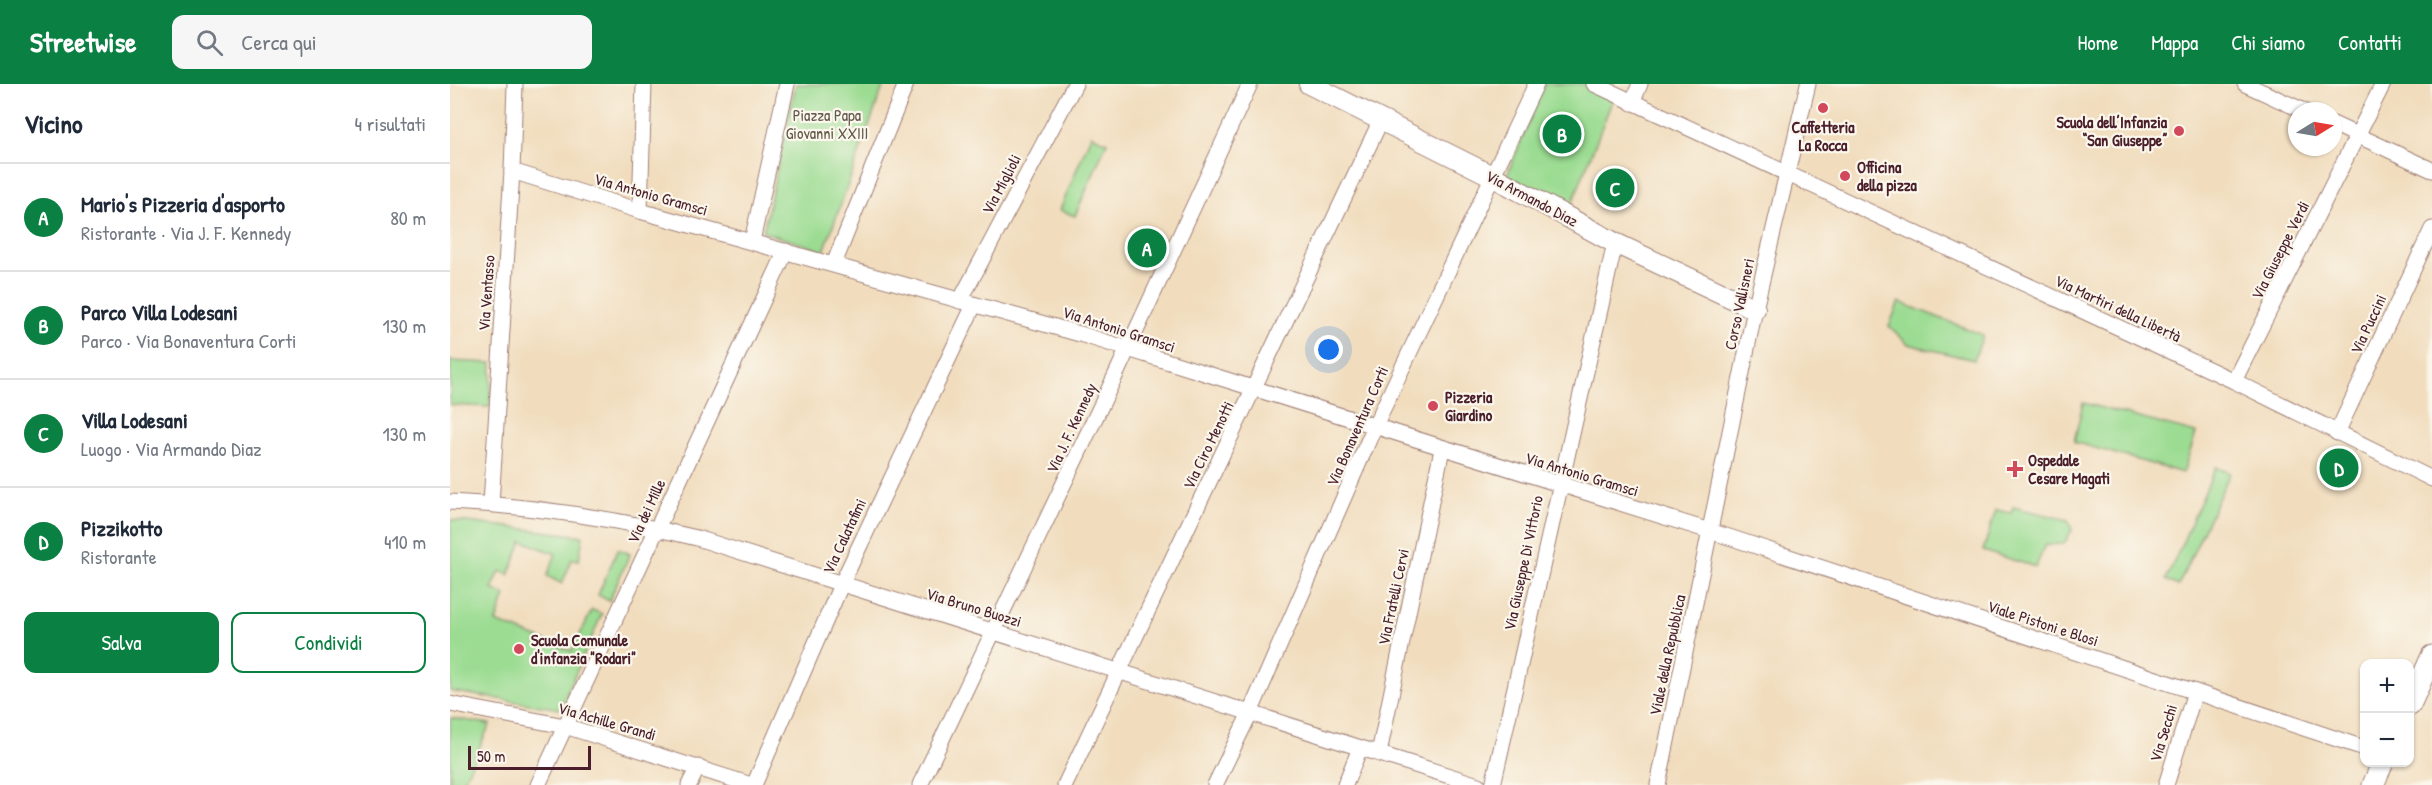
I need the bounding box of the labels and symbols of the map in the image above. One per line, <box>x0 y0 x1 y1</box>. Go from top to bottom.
marker: Caffetteria La Rocca <box>1816 101 1830 115</box>
north arrow <box>2288 102 2342 156</box>
park label: Piazza Papa Giovanni XXIII <box>786 104 868 144</box>
place label: Scuola dell’Infanzia “San Giuseppe” <box>2056 111 2168 152</box>
pin: B <box>1542 112 1582 156</box>
place label: Caffetteria La Rocca <box>1791 116 1855 156</box>
marker: Scuola dell’Infanzia “San Giuseppe” <box>2172 124 2186 138</box>
street label: Via Miglioli <box>976 150 1026 218</box>
place label: Officina della pizza <box>1857 156 1918 197</box>
street label: Via Armando Diaz <box>1482 164 1582 232</box>
pin: C <box>1596 166 1634 210</box>
street label: Via Antonio Gramsci <box>592 167 710 221</box>
marker: Officina della pizza <box>1838 169 1852 183</box>
street label: Via Giuseppe Verdi <box>2246 197 2314 303</box>
pin: A <box>1128 226 1166 270</box>
street label: Via Ventasso <box>472 254 500 332</box>
street label: Corso Vallisneri <box>1719 256 1759 352</box>
street label: Via Martiri della Libertà <box>2051 269 2185 347</box>
street label: Via Puccini <box>2345 291 2391 357</box>
street label: Via Antonio Gramsci <box>1060 300 1178 358</box>
your location <box>1314 335 1343 364</box>
street label: Via Bonaventura Corti <box>1321 363 1393 489</box>
street label: Via J. F. Kennedy <box>1040 379 1102 477</box>
place label: Pizzeria Giardino <box>1445 386 1493 426</box>
street label: Via Ciro Menotti <box>1177 397 1239 493</box>
marker: Pizzeria Giardino <box>1426 399 1440 413</box>
street label: Via Antonio Gramsci <box>1523 446 1641 502</box>
pin: D <box>2320 446 2358 490</box>
place label: Ospedale Cesare Magati <box>2028 449 2110 490</box>
marker: Ospedale Cesare Magati <box>2006 460 2024 478</box>
street label: Via dei Mille <box>621 475 671 547</box>
street label: Via Giuseppe Di Vittorio <box>1498 493 1548 633</box>
street label: Via Calatafimi <box>817 495 871 577</box>
street label: Via Fratelli Cervi <box>1372 547 1414 647</box>
street label: Via Bruno Buozzi <box>924 582 1024 632</box>
street label: Viale della Repubblica <box>1643 593 1691 717</box>
street label: Viale Pistoni e Blosi <box>1985 595 2101 651</box>
place label: Scuola Comunale d'infanzia "Rodari" <box>531 629 636 669</box>
marker: Scuola Comunale d'infanzia "Rodari" <box>512 642 526 656</box>
street label: Via Achille Grandi <box>555 697 659 745</box>
street label: Via Secchi <box>2144 702 2182 764</box>
scale bar <box>468 743 591 770</box>

